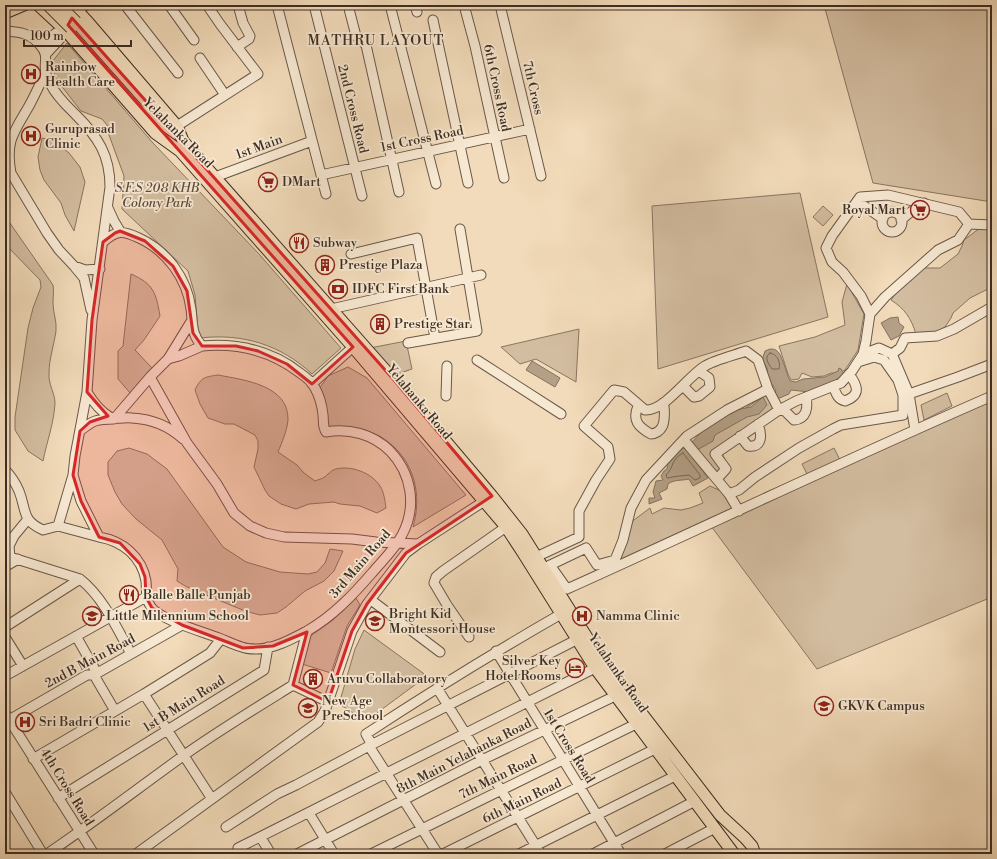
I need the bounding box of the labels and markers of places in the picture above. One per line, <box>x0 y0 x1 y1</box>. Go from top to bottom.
place label: Rainbow Health Care <box>45 59 116 90</box>
hospital icon: Rainbow Health Care <box>20 63 42 85</box>
place label: Guruprasad Clinic <box>45 121 115 152</box>
hospital icon: Guruprasad Clinic <box>20 125 42 147</box>
supermarket icon: DMart <box>257 171 279 193</box>
place label: DMart <box>282 174 321 190</box>
supermarket icon: Royal Mart <box>909 199 931 221</box>
place label: Royal Mart <box>842 202 906 218</box>
restaurant icon: Subway <box>288 232 310 254</box>
place label: Subway <box>313 235 358 251</box>
building icon: Prestige Plaza <box>314 254 336 276</box>
place label: Prestige Plaza <box>339 257 423 273</box>
bank icon: IDFC First Bank <box>327 278 349 300</box>
place label: IDFC First Bank <box>352 281 450 297</box>
building icon: Prestige Star <box>369 313 391 335</box>
place label: Prestige Star <box>394 316 470 332</box>
restaurant icon: Balle Balle Punjab <box>118 584 140 606</box>
place label: Balle Balle Punjab <box>142 587 251 603</box>
school or university icon: Little Milennium School <box>81 605 103 627</box>
hospital icon: Namma Clinic <box>571 605 593 627</box>
place label: Bright Kid Montessori House <box>388 606 496 637</box>
place label: Little Milennium School <box>106 608 249 624</box>
place label: Namma Clinic <box>596 608 680 624</box>
school or university icon: Bright Kid Montessori House <box>364 610 386 632</box>
place label: Silver Key Hotel Rooms <box>485 653 562 684</box>
hotel icon: Silver Key Hotel Rooms <box>564 657 586 679</box>
building icon: Aruvu Collaboratory <box>302 668 324 690</box>
place label: Aruvu Collaboratory <box>326 671 448 687</box>
place label: New Age PreSchool <box>322 693 383 724</box>
school or university icon: GKVK Campus <box>813 695 835 717</box>
school or university icon: New Age PreSchool <box>297 697 319 719</box>
place label: GKVK Campus <box>838 698 925 714</box>
hospital icon: Sri Badri Clinic <box>14 711 36 733</box>
place label: Sri Badri Clinic <box>39 714 131 730</box>

